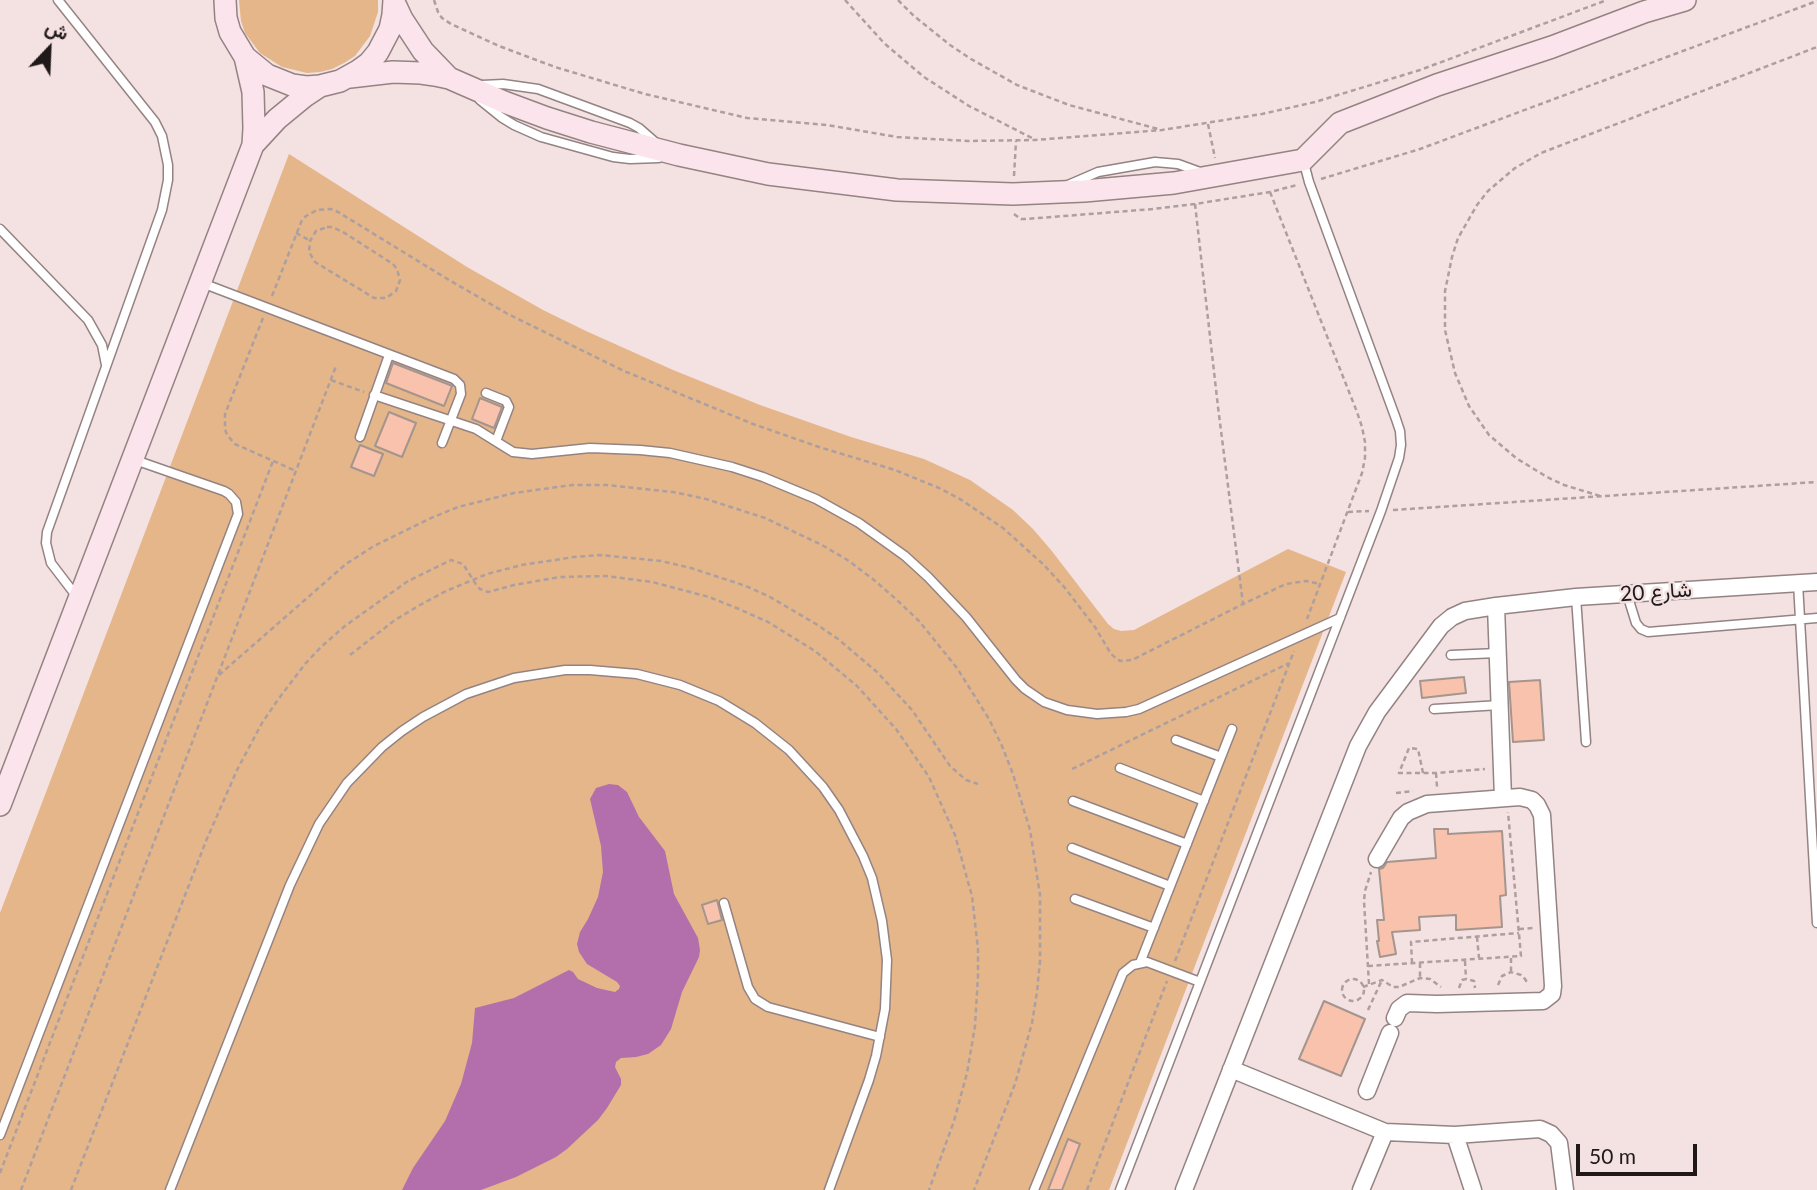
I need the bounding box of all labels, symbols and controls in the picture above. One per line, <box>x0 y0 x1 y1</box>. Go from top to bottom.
north arrow <box>14 14 84 84</box>
text: ش <box>42 14 72 44</box>
street label: شارع 20 <box>1619 577 1693 607</box>
scale bar <box>1579 1130 1700 1174</box>
text: 50 m <box>1589 1143 1636 1168</box>

